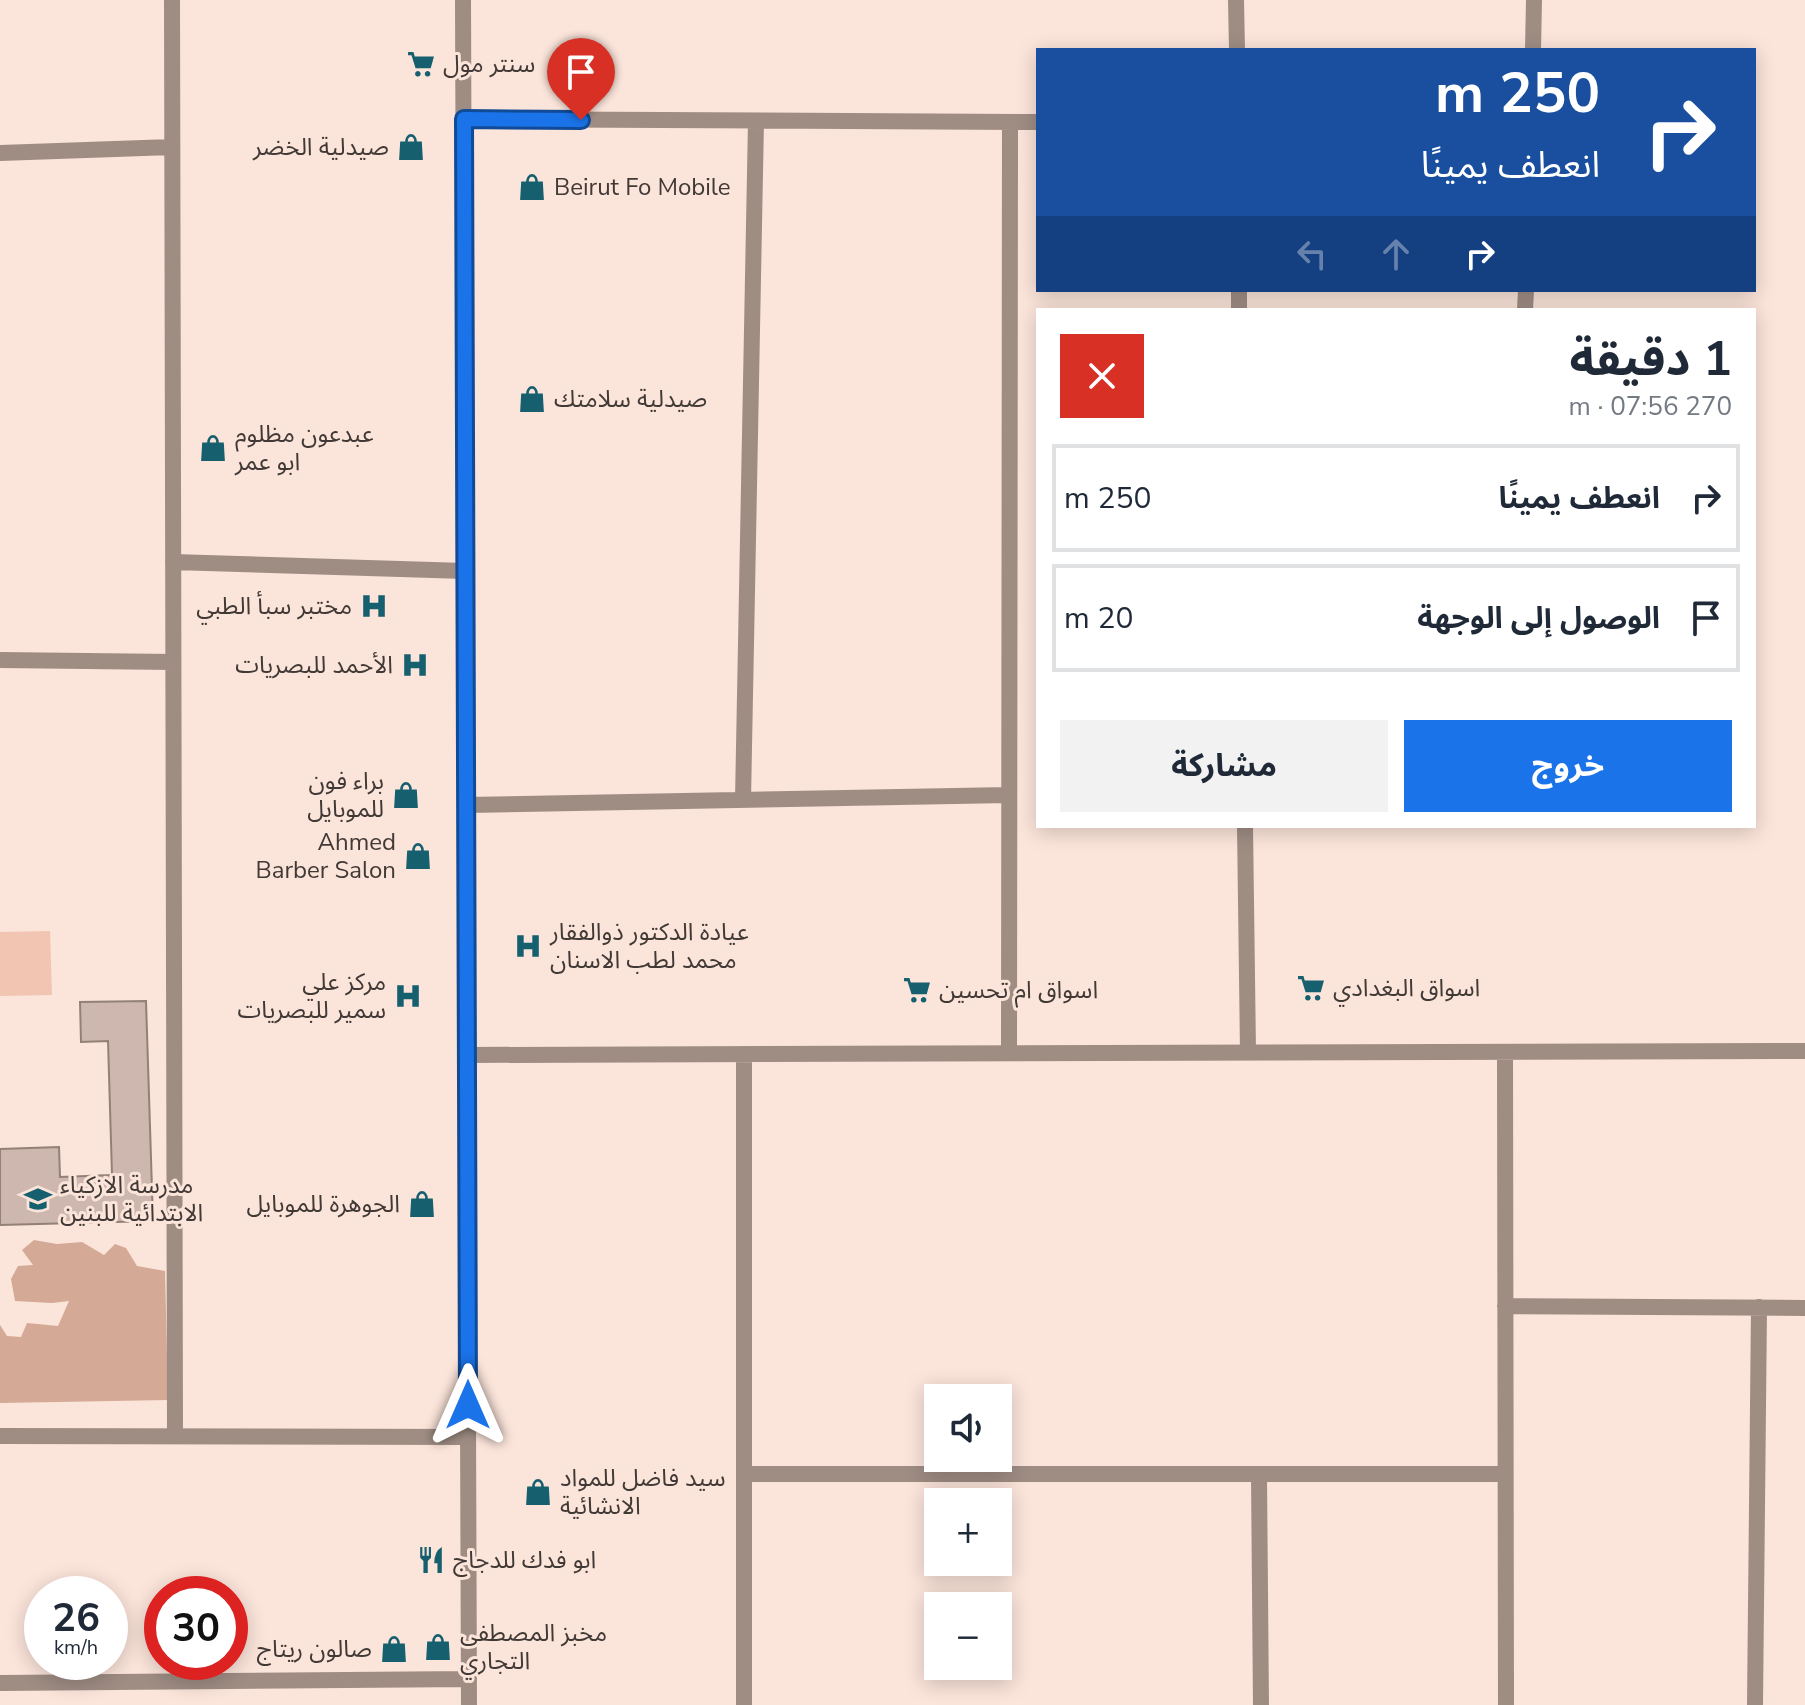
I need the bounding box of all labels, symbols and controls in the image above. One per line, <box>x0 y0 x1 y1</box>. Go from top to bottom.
pin <box>547 38 615 120</box>
place label: سنتر مول <box>443 48 535 80</box>
supermarket icon: سنتر مول <box>406 49 436 79</box>
icon: arrive <box>559 50 603 94</box>
text: 250 m <box>1435 55 1600 132</box>
icon: right <box>1628 80 1732 184</box>
place label: صيدلية الخضر <box>252 131 389 163</box>
shop icon: صيدلية الخضر <box>396 132 426 162</box>
text: انعطف يمينًا <box>1421 141 1600 190</box>
place label: Beirut Fo Mobile <box>554 171 731 203</box>
shop icon: Beirut Fo Mobile <box>517 172 547 202</box>
icon: left <box>1290 232 1334 276</box>
icon: ahead <box>1374 232 1418 276</box>
icon: right <box>1458 232 1502 276</box>
text: 1 دقيقة <box>1569 326 1732 392</box>
button: close <box>1060 334 1144 418</box>
place label: صيدلية سلامتك <box>554 383 707 415</box>
shop icon: صيدلية سلامتك <box>517 384 547 414</box>
text: 270 m · 07:56 <box>1569 389 1732 424</box>
place label: عبدعون مظلوم ابو عمر <box>234 418 374 478</box>
shop icon: عبدعون مظلوم ابو عمر <box>198 433 228 463</box>
icon: right <box>1684 476 1728 520</box>
text: 250 m <box>1064 478 1151 519</box>
text: انعطف يمينًا <box>1499 478 1660 519</box>
place label: مختبر سبأ الطبي <box>196 590 352 625</box>
hospital icon: مختبر سبأ الطبي <box>359 591 389 621</box>
icon: arrive <box>1684 596 1728 640</box>
text: 20 m <box>1064 598 1133 639</box>
text: الوصول إلى الوجهة <box>1417 598 1660 639</box>
place label: الأحمد للبصريات <box>235 649 393 681</box>
hospital icon: الأحمد للبصريات <box>400 650 430 680</box>
button: مشاركة <box>1060 720 1388 812</box>
button: خروج <box>1404 720 1732 812</box>
place label: براء فون للموبايل <box>307 765 384 825</box>
shop icon: براء فون للموبايل <box>391 780 421 810</box>
place label: Ahmed Barber Salon <box>256 826 396 886</box>
shop icon: Ahmed Barber Salon <box>403 841 433 871</box>
place label: عيادة الدكتور ذوالفقار محمد لطب الاسنان <box>549 916 749 976</box>
hospital icon: عيادة الدكتور ذوالفقار محمد لطب الاسنان <box>513 931 543 961</box>
place label: مركز علي سمير للبصريات <box>237 966 386 1026</box>
place label: اسواق البغدادي <box>1333 972 1480 1007</box>
supermarket icon: اسواق البغدادي <box>1296 973 1326 1003</box>
place label: اسواق ام تحسين <box>939 974 1098 1008</box>
supermarket icon: اسواق ام تحسين <box>902 975 932 1005</box>
hospital icon: مركز علي سمير للبصريات <box>393 981 423 1011</box>
place label: مدرسة الازكياء الابتدائية للبنين <box>60 1169 203 1229</box>
school or university icon: مدرسة الازكياء الابتدائية للبنين <box>23 1184 53 1214</box>
place label: الجوهرة للموبايل <box>246 1188 400 1220</box>
shop icon: الجوهرة للموبايل <box>407 1189 437 1219</box>
position arrow <box>426 1363 510 1447</box>
map controls <box>924 1384 1012 1680</box>
button: sound <box>924 1384 1012 1472</box>
place label: سيد فاضل للمواد الانشائية <box>560 1462 726 1522</box>
shop icon: سيد فاضل للمواد الانشائية <box>523 1477 553 1507</box>
button: + <box>924 1488 1012 1576</box>
place label: ابو فدك للدجاج <box>453 1544 596 1577</box>
restaurant icon: ابو فدك للدجاج <box>416 1545 446 1575</box>
speed limit sign: 30 <box>144 1576 248 1680</box>
text: 26 <box>52 1591 100 1645</box>
button: − <box>924 1592 1012 1680</box>
place label: مخبز المصطفى التجاري <box>460 1617 607 1680</box>
shop icon: مخبز المصطفى التجاري <box>423 1632 453 1662</box>
place label: صالون ريتاج <box>257 1633 372 1666</box>
text: km/h <box>54 1634 98 1661</box>
shop icon: صالون ريتاج <box>379 1634 409 1664</box>

